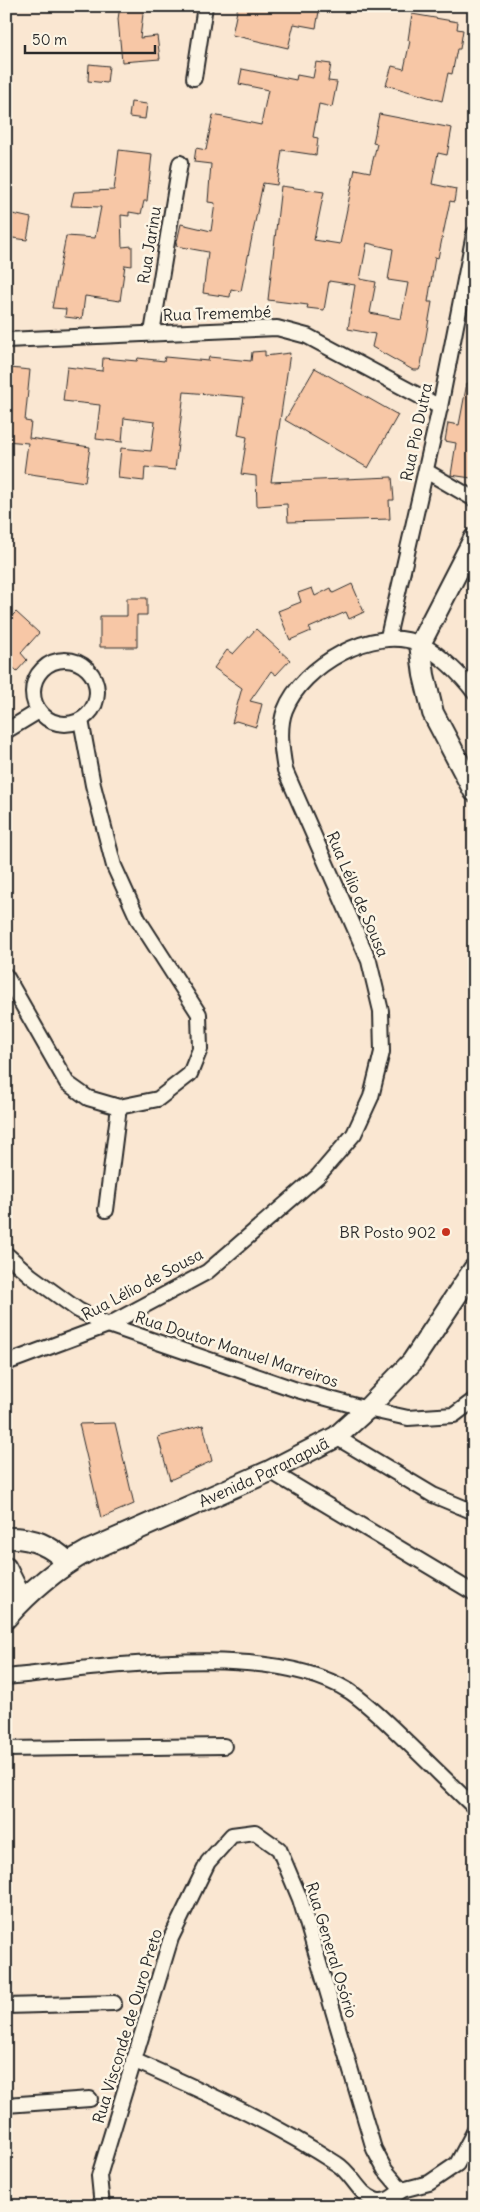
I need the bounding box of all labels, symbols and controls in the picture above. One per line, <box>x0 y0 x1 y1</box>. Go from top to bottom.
scale bar <box>25 22 155 54</box>
text: 50 m <box>32 30 67 49</box>
street label: Rua Jarinu <box>133 205 165 285</box>
street label: Rua Tremembé <box>162 301 272 325</box>
street label: Rua Pio Dutra <box>396 381 436 483</box>
street label: Rua Lélio de Sousa <box>323 828 393 960</box>
place label: BR Posto 902 <box>339 1222 436 1242</box>
marker: BR Posto 902 <box>440 1226 452 1238</box>
street label: Rua Lélio de Sousa <box>78 1244 206 1324</box>
street label: Rua Doutor Manuel Marreiros <box>133 1307 341 1391</box>
street label: Avenida Paranapuã <box>195 1433 332 1511</box>
street label: Rua General Osório <box>302 1880 362 2020</box>
street label: Rua Visconde de Ouro Preto <box>88 1926 166 2126</box>

